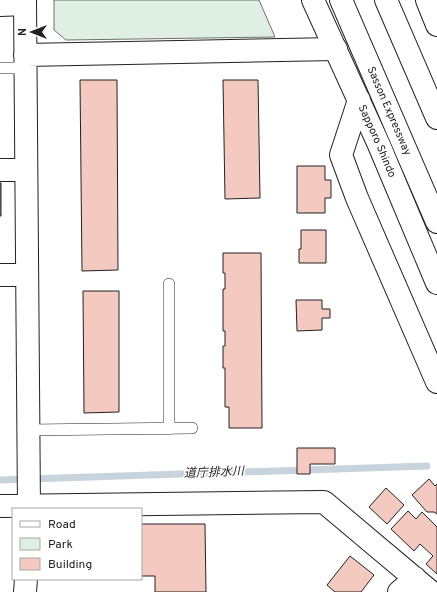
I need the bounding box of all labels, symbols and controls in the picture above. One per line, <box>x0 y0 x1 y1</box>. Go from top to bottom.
north arrow <box>12 12 52 52</box>
text: N <box>16 28 30 36</box>
street label: Sasson Expressway <box>364 64 414 158</box>
street label: Sapporo Shindo <box>355 103 399 180</box>
water label: 道庁排水川 <box>184 464 246 482</box>
legend <box>12 508 142 580</box>
text: Road <box>48 517 76 533</box>
text: Park <box>48 537 73 553</box>
text: Building <box>48 557 92 573</box>

